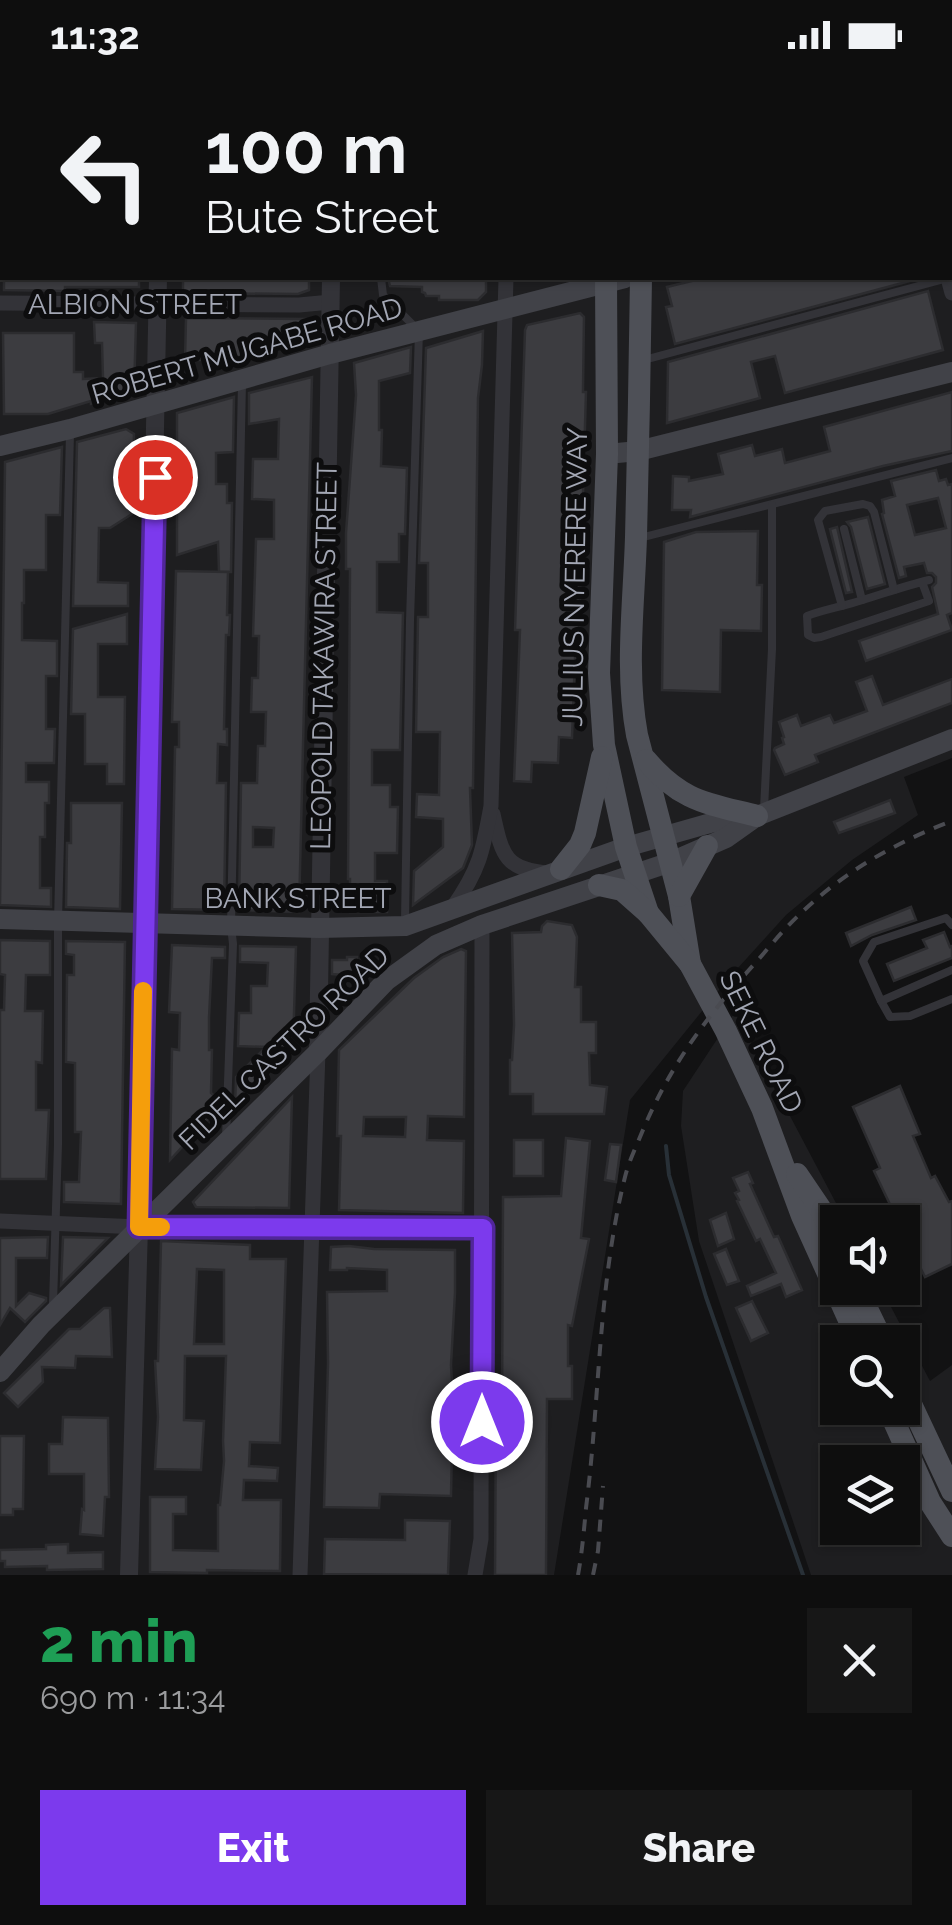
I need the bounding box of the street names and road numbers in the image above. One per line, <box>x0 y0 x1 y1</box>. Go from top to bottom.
street label: ALBION STREET <box>28 288 242 321</box>
street label: ROBERT MUGABE ROAD <box>88 291 406 411</box>
street label: JULIUS NYERERE WAY <box>556 427 594 727</box>
street label: LEOPOLD TAKAWIRA STREET <box>304 462 344 850</box>
street label: BANK STREET <box>204 882 392 915</box>
street label: FIDEL CASTRO ROAD <box>172 939 396 1157</box>
street label: SEKE ROAD <box>712 966 810 1118</box>

